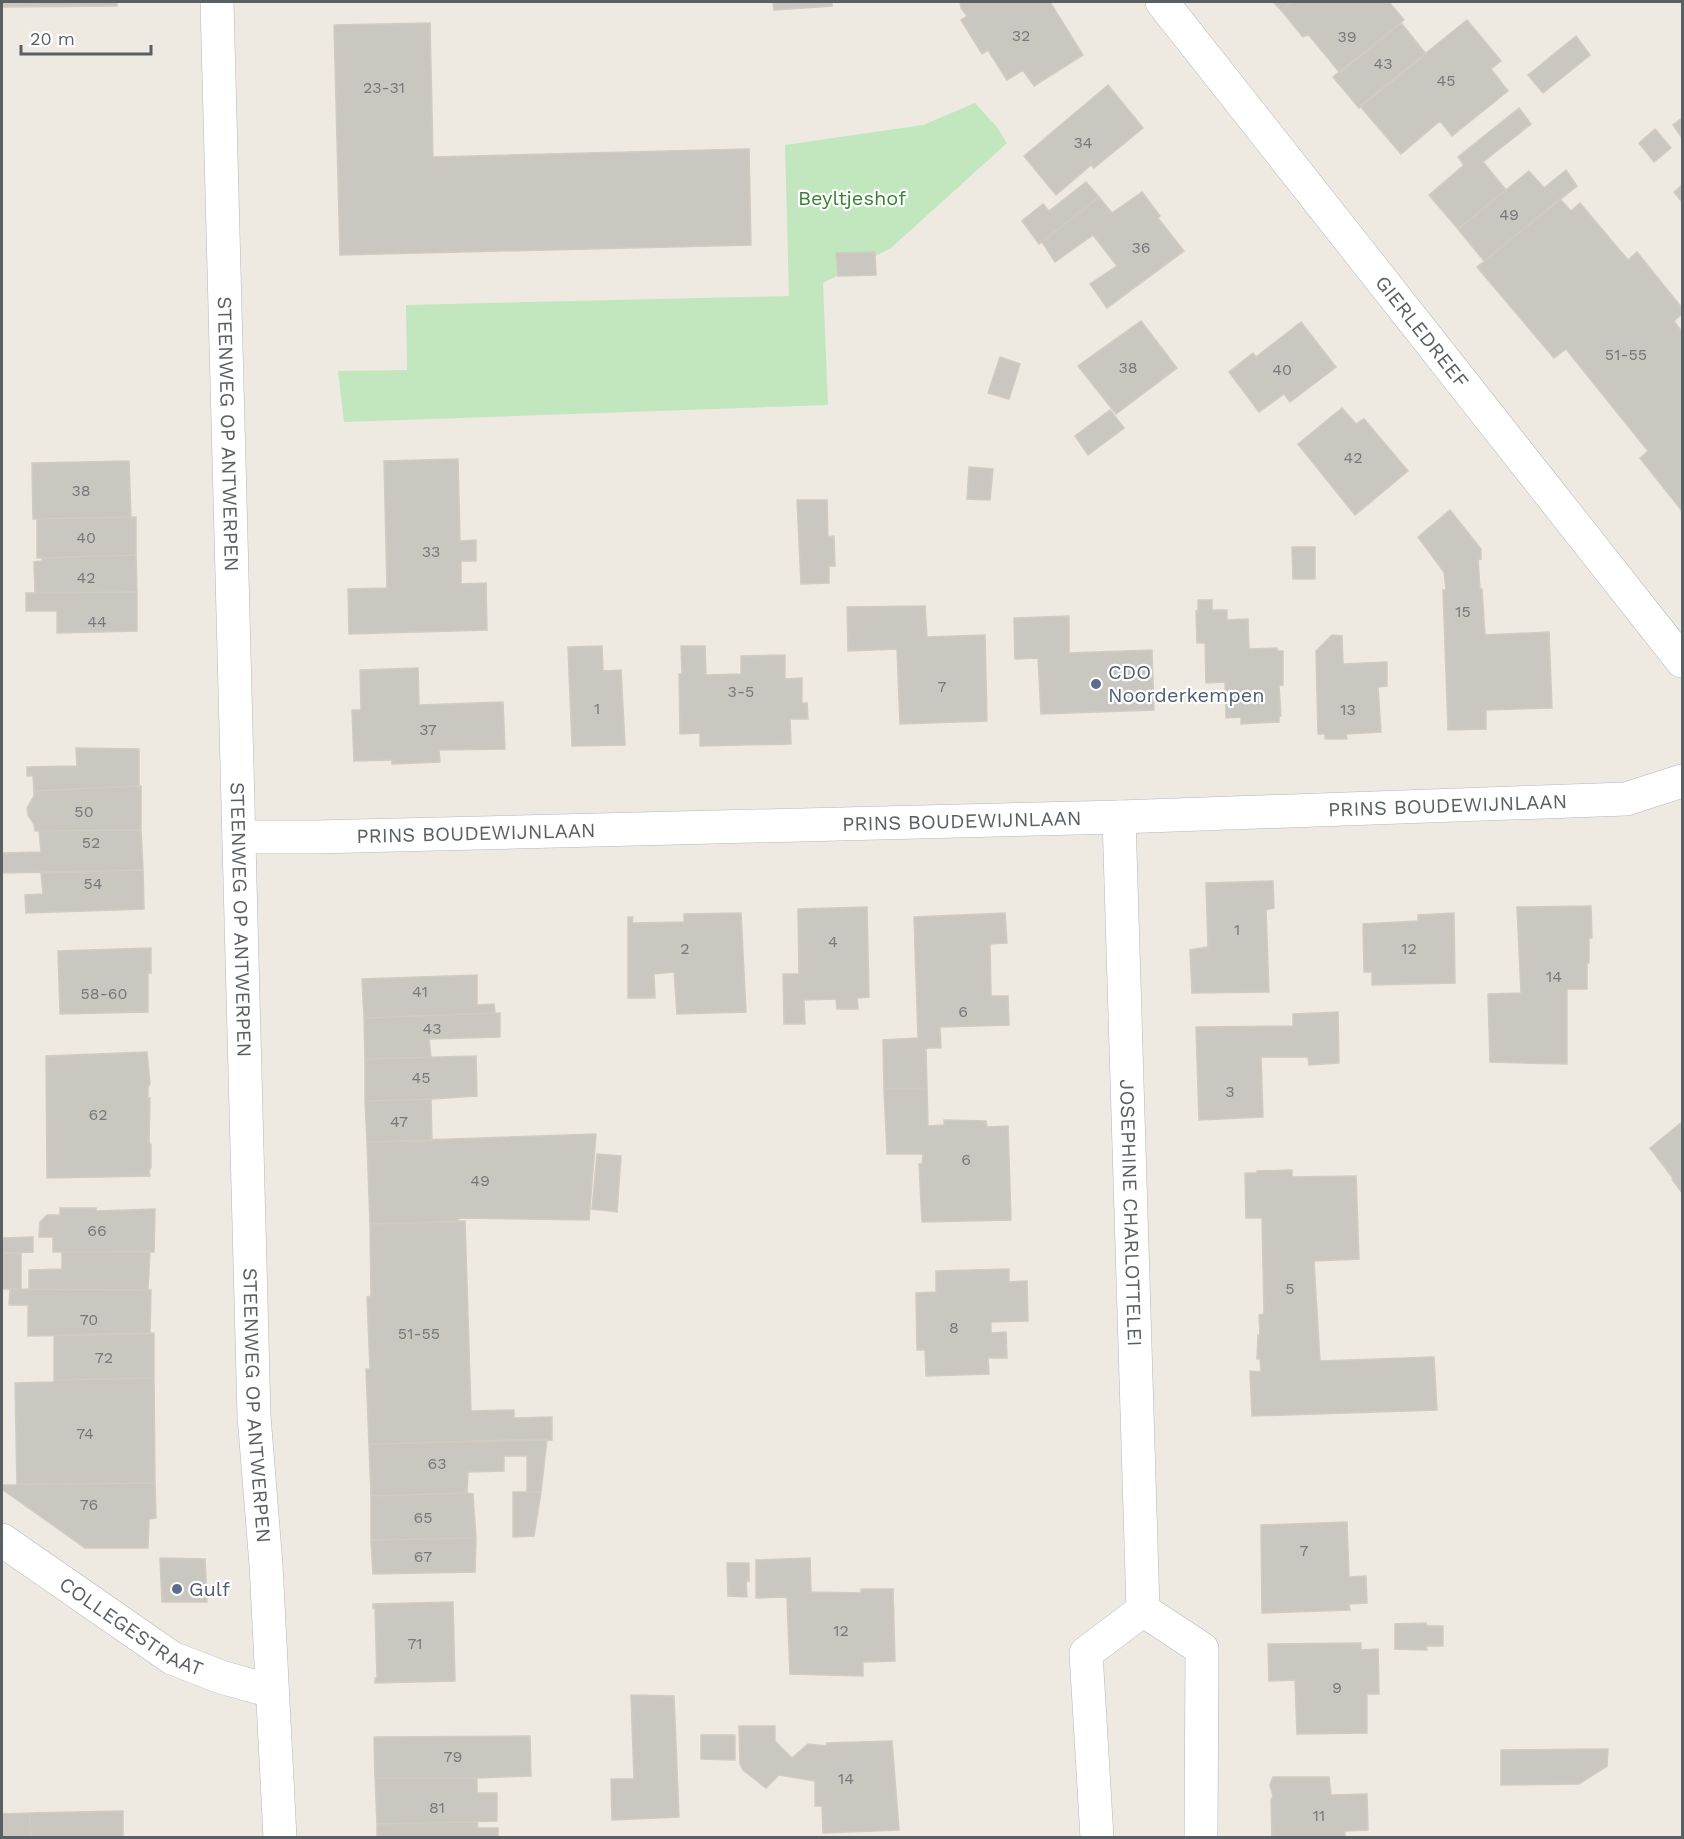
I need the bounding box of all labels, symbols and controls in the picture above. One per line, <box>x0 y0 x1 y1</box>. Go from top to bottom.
scale bar <box>21 18 152 56</box>
house number: 32 <box>1012 26 1030 45</box>
house number: 39 <box>1337 27 1357 46</box>
text: 20 m <box>30 28 75 49</box>
house number: 43 <box>1373 54 1393 73</box>
house number: 45 <box>1436 71 1456 90</box>
house number: 23-31 <box>363 78 405 97</box>
house number: 34 <box>1073 133 1093 152</box>
park label: Beyltjeshof <box>798 186 906 210</box>
house number: 49 <box>1499 205 1519 224</box>
house number: 36 <box>1131 238 1151 257</box>
street label: GIERLEDREEF <box>1370 271 1474 393</box>
street label: STEENWEG OP ANTWERPEN <box>213 296 244 572</box>
house number: 51-55 <box>1605 345 1647 364</box>
house number: 38 <box>1118 358 1138 377</box>
house number: 40 <box>1272 360 1292 379</box>
house number: 42 <box>1343 448 1363 467</box>
house number: 38 <box>71 481 91 500</box>
house number: 40 <box>76 528 96 547</box>
house number: 33 <box>422 542 440 561</box>
house number: 42 <box>76 568 96 587</box>
house number: 15 <box>1455 602 1471 621</box>
house number: 44 <box>87 612 107 631</box>
place label: CDO Noorderkempen <box>1108 660 1265 707</box>
house number: 7 <box>938 677 947 696</box>
marker: CDO Noorderkempen <box>1089 677 1103 691</box>
house number: 3-5 <box>728 682 754 701</box>
house number: 1 <box>594 699 600 718</box>
house number: 13 <box>1340 700 1356 719</box>
house number: 37 <box>419 720 437 739</box>
street label: STEENWEG OP ANTWERPEN <box>225 782 257 1058</box>
street label: PRINS BOUDEWIJNLAAN <box>1327 789 1568 822</box>
house number: 50 <box>74 802 94 821</box>
street label: PRINS BOUDEWIJNLAAN <box>842 806 1082 836</box>
street label: PRINS BOUDEWIJNLAAN <box>356 818 596 848</box>
house number: 52 <box>82 833 100 852</box>
house number: 54 <box>83 874 103 893</box>
house number: 1 <box>1234 920 1240 939</box>
house number: 4 <box>828 932 838 951</box>
house number: 2 <box>680 939 690 958</box>
house number: 12 <box>1401 939 1417 958</box>
house number: 14 <box>1546 967 1562 986</box>
house number: 41 <box>412 982 428 1001</box>
house number: 58-60 <box>80 984 128 1003</box>
house number: 6 <box>958 1002 968 1021</box>
house number: 43 <box>422 1019 442 1038</box>
house number: 45 <box>411 1068 431 1087</box>
street label: JOSEPHINE CHARLOTTELEI <box>1115 1079 1147 1347</box>
house number: 3 <box>1225 1082 1235 1101</box>
house number: 62 <box>88 1105 108 1124</box>
house number: 47 <box>390 1112 408 1131</box>
house number: 6 <box>961 1150 971 1169</box>
house number: 49 <box>470 1171 490 1190</box>
house number: 66 <box>87 1221 107 1240</box>
street label: STEENWEG OP ANTWERPEN <box>238 1268 276 1544</box>
house number: 5 <box>1285 1279 1295 1298</box>
house number: 70 <box>80 1310 98 1329</box>
house number: 8 <box>949 1318 959 1337</box>
house number: 51-55 <box>398 1324 440 1343</box>
house number: 72 <box>95 1348 113 1367</box>
house number: 74 <box>76 1424 94 1443</box>
house number: 63 <box>427 1454 447 1473</box>
house number: 76 <box>80 1495 98 1514</box>
house number: 65 <box>413 1508 433 1527</box>
house number: 7 <box>1300 1541 1309 1560</box>
house number: 67 <box>414 1547 432 1566</box>
street label: COLLEGESTRAAT <box>55 1572 207 1681</box>
place label: Gulf <box>189 1577 230 1601</box>
marker: Gulf <box>170 1582 184 1596</box>
house number: 12 <box>833 1621 849 1640</box>
house number: 71 <box>407 1634 423 1653</box>
house number: 9 <box>1332 1678 1342 1697</box>
house number: 79 <box>444 1747 462 1766</box>
house number: 14 <box>838 1769 854 1788</box>
house number: 81 <box>429 1798 445 1817</box>
house number: 11 <box>1313 1806 1325 1825</box>

